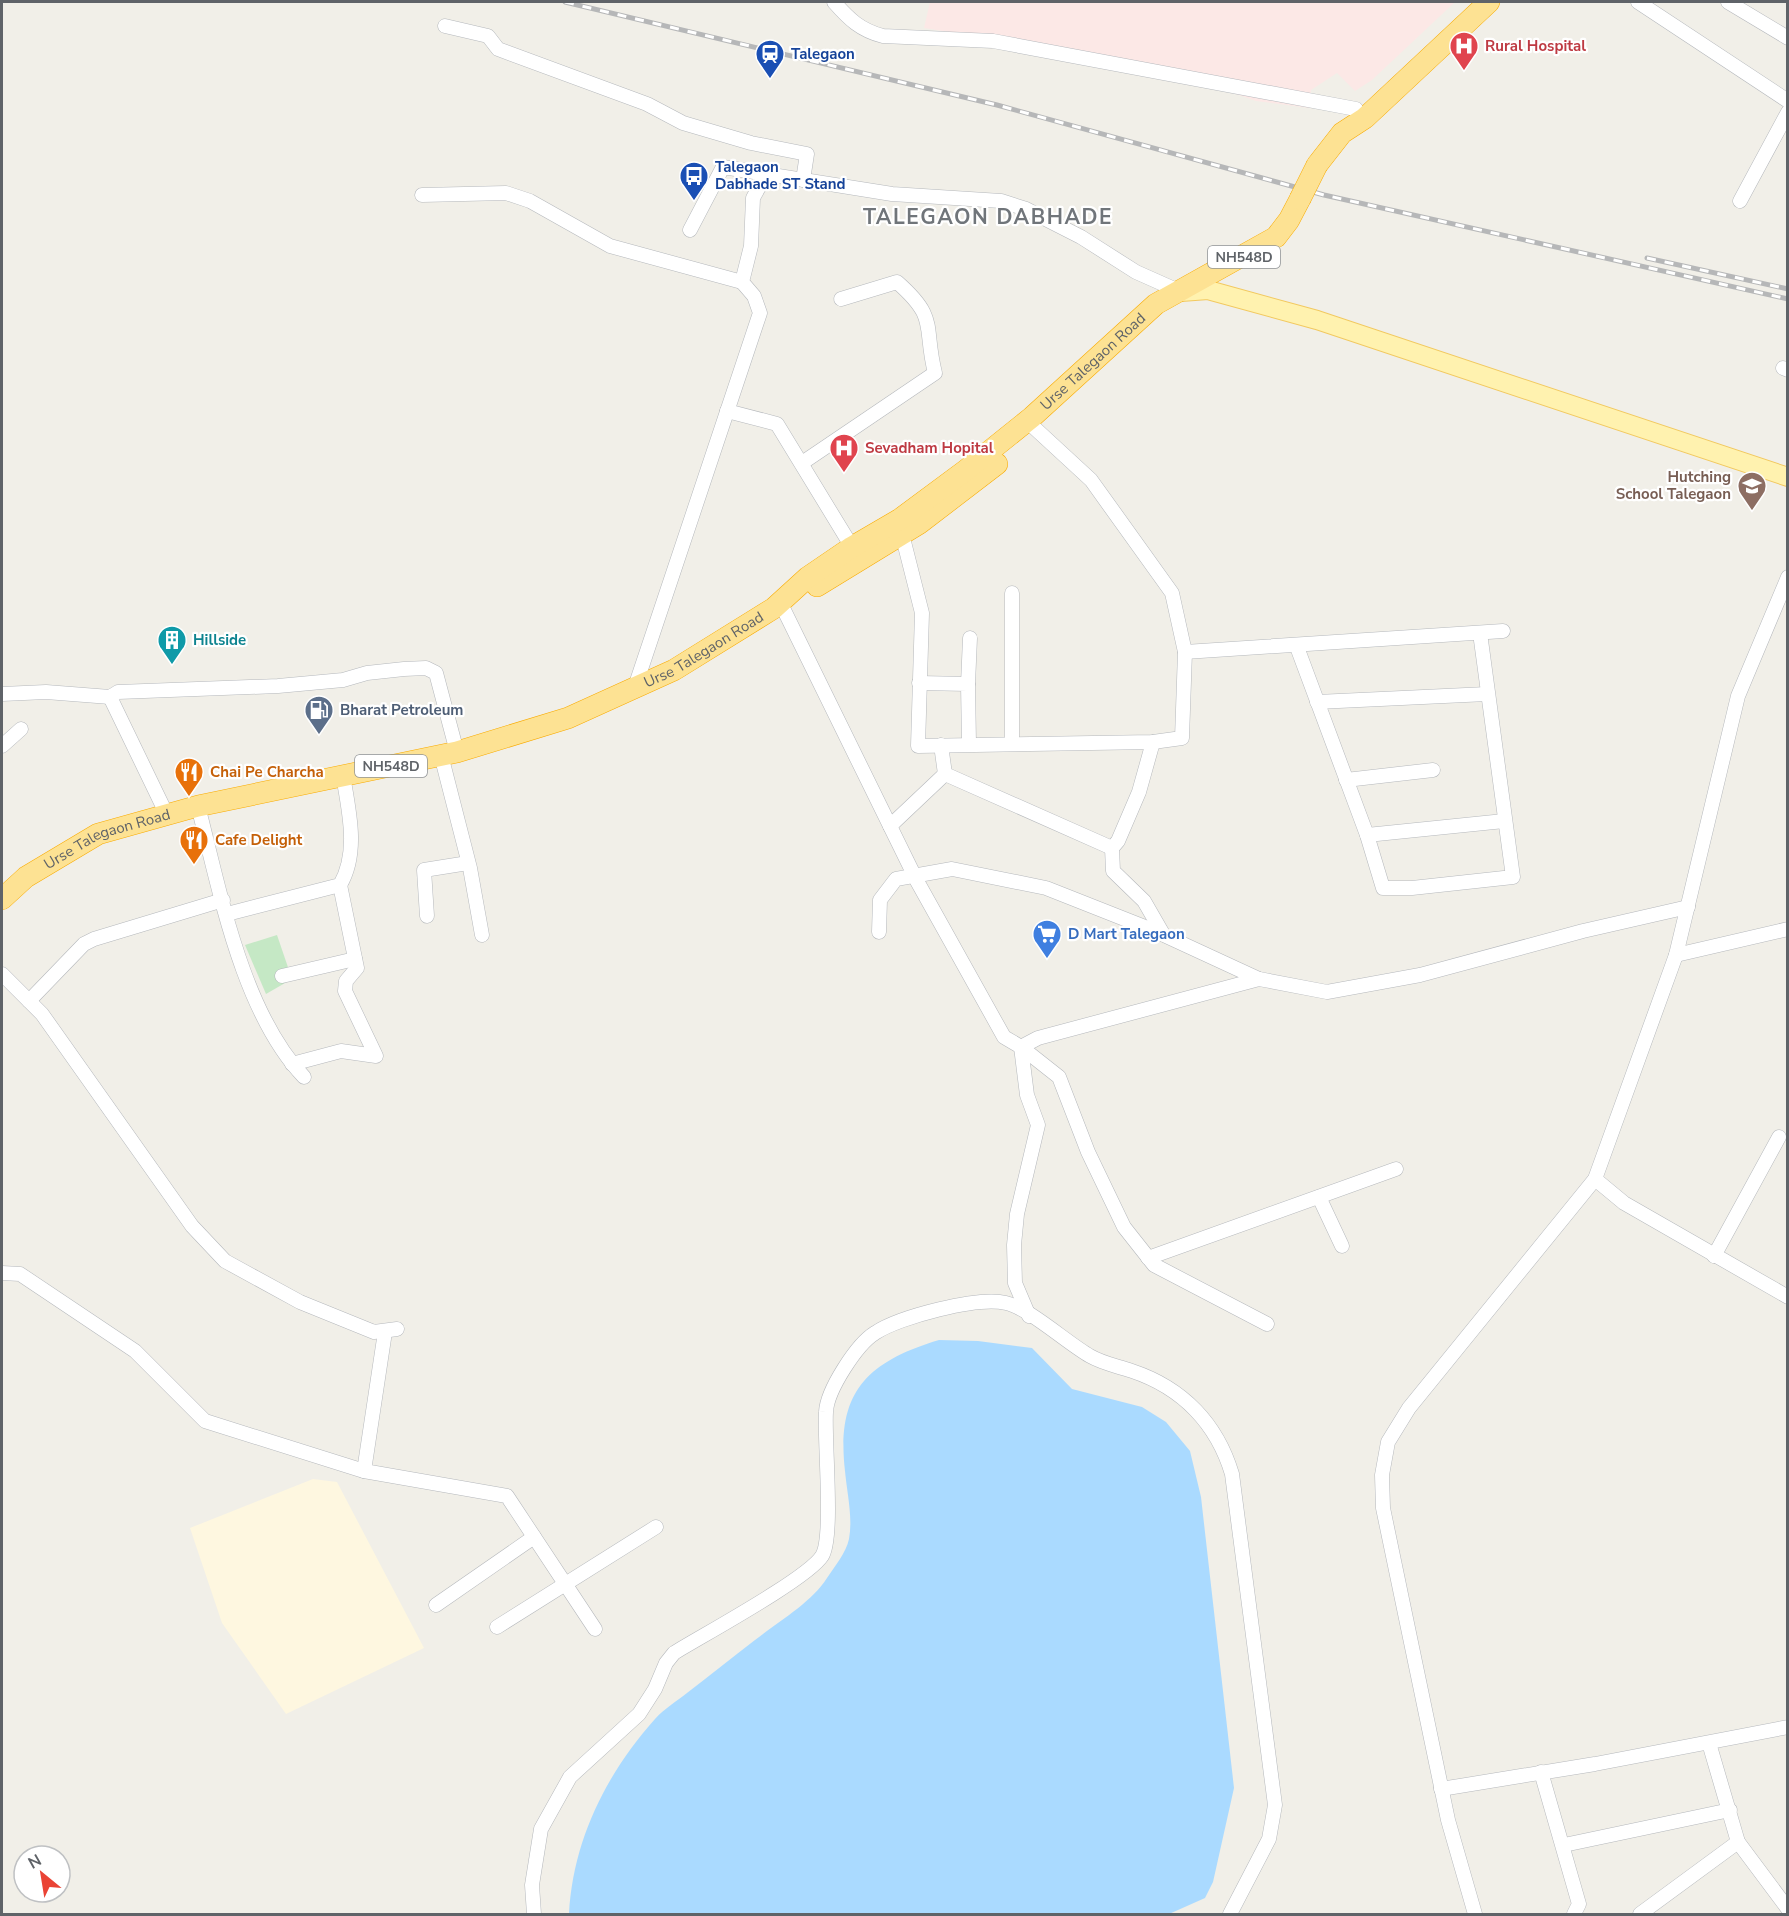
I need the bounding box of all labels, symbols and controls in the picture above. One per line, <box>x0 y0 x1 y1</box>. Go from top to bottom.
hospital icon: Rural Hospital <box>1448 30 1480 72</box>
place label: Rural Hospital <box>1485 36 1586 56</box>
station icon: Talegaon <box>754 38 786 80</box>
place label: Talegaon <box>791 44 855 64</box>
place label: Talegaon Dabhade ST Stand <box>715 157 846 194</box>
bus stop icon: Talegaon Dabhade ST Stand <box>678 160 710 202</box>
district label: TALEGAON DABHADE <box>863 203 1113 231</box>
road number: NH548D <box>1208 246 1280 268</box>
street label: Urse Talegaon Road <box>1036 308 1150 415</box>
hospital icon: Sevadham Hopital <box>828 432 860 474</box>
place label: Sevadham Hopital <box>865 438 994 458</box>
place label: Hutching School Talegaon <box>1616 467 1731 504</box>
school or university icon: Hutching School Talegaon <box>1736 470 1768 512</box>
street label: Urse Talegaon Road <box>641 607 767 692</box>
building icon: Hillside <box>156 624 188 666</box>
place label: Hillside <box>193 630 246 650</box>
fuel station icon: Bharat Petroleum <box>303 694 335 736</box>
place label: Bharat Petroleum <box>340 700 463 720</box>
road number: NH548D <box>355 755 427 777</box>
restaurant icon: Chai Pe Charcha <box>173 756 205 798</box>
place label: Chai Pe Charcha <box>210 762 324 782</box>
street label: Urse Talegaon Road <box>40 804 172 874</box>
restaurant icon: Cafe Delight <box>178 824 210 866</box>
place label: Cafe Delight <box>215 830 303 850</box>
supermarket icon: D Mart Talegaon <box>1031 918 1063 960</box>
place label: D Mart Talegaon <box>1068 924 1185 944</box>
north arrow <box>12 1844 72 1904</box>
text: N <box>24 1849 46 1874</box>

